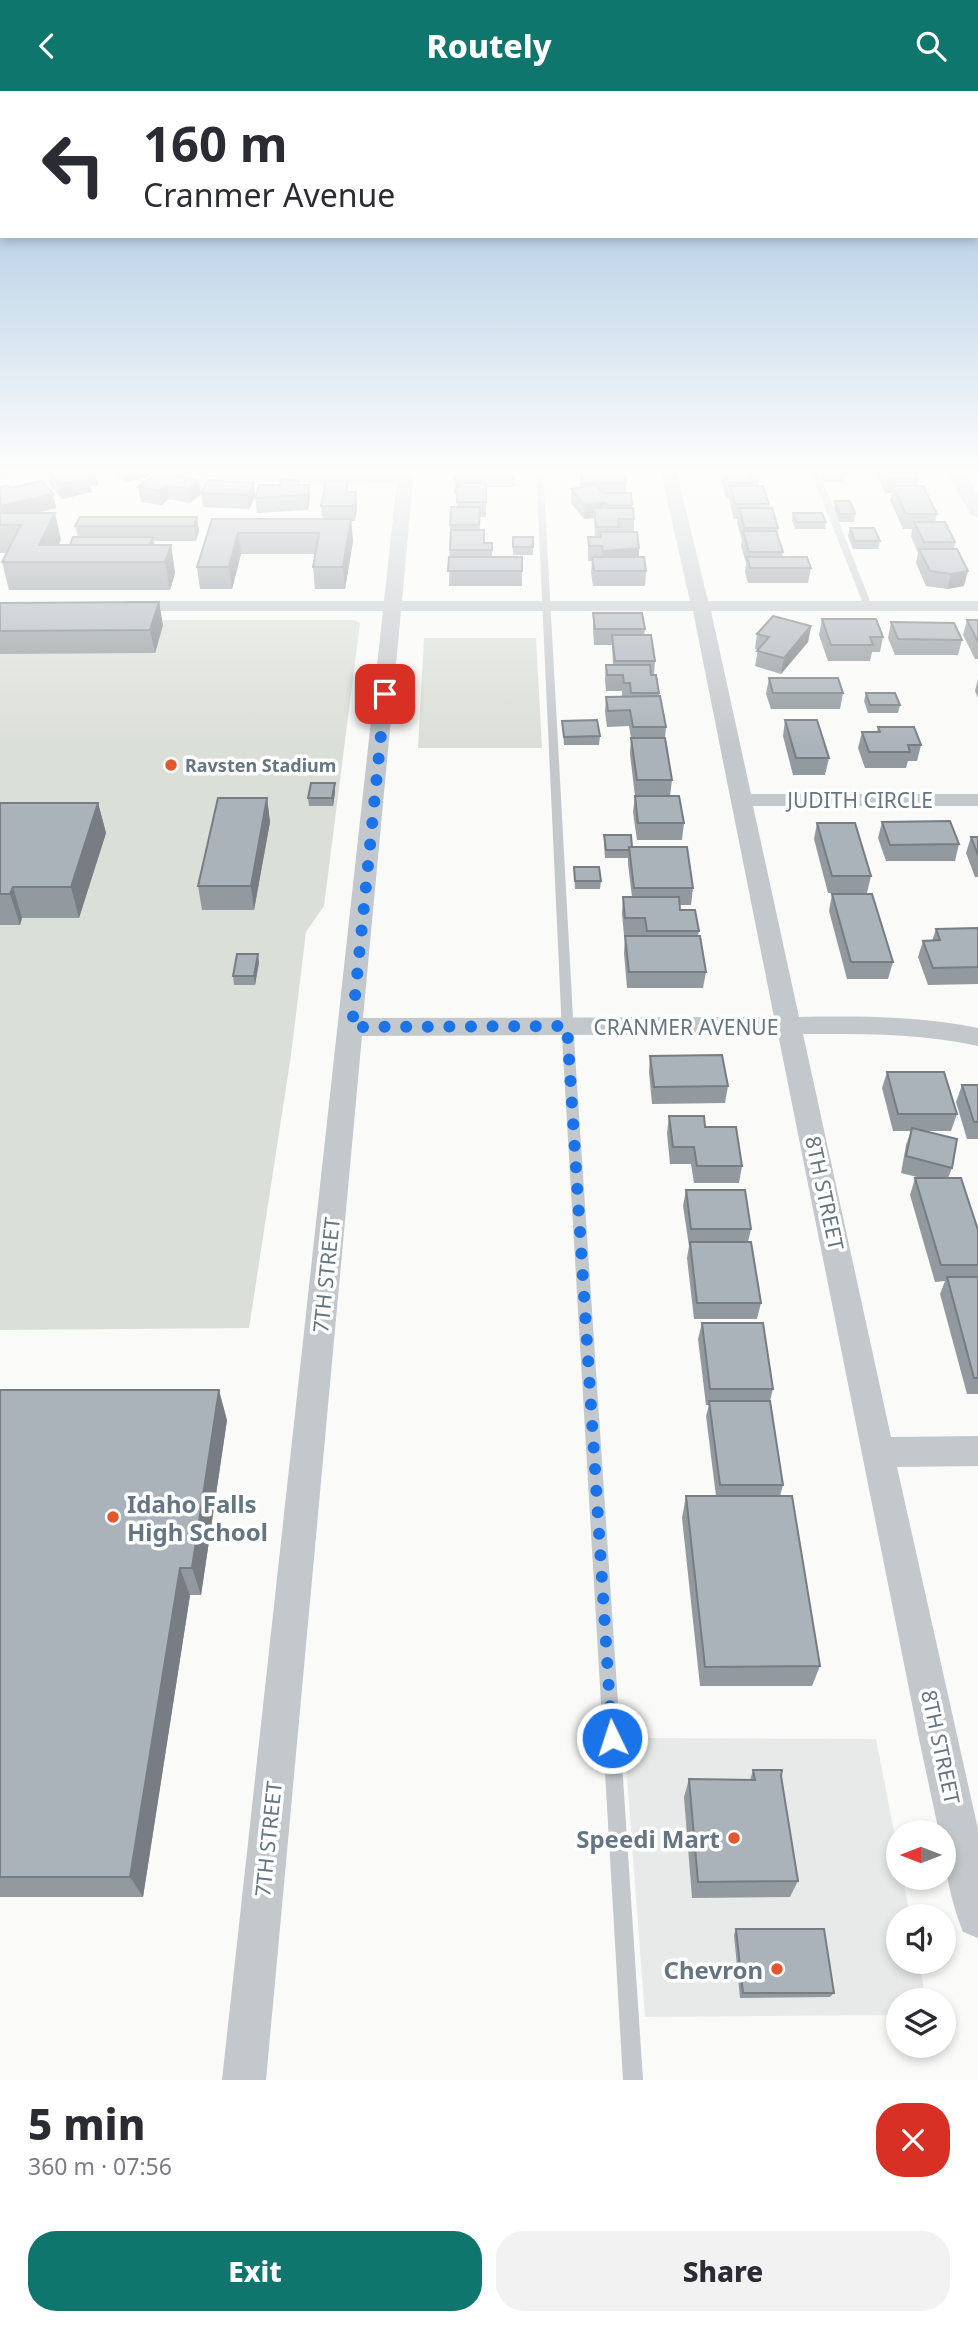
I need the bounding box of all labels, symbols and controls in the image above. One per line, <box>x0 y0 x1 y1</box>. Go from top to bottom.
text: Routely <box>427 24 551 67</box>
icon: back <box>28 27 66 65</box>
icon: search <box>912 27 950 65</box>
text: 160 m <box>143 110 288 176</box>
icon: left <box>28 119 119 210</box>
text: Cranmer Avenue <box>143 173 395 216</box>
pin <box>355 664 415 724</box>
icon: arrive <box>366 675 404 713</box>
place label: Ravsten Stadium <box>185 753 336 777</box>
marker: Ravsten Stadium <box>163 757 179 773</box>
street label: JUDITH CIRCLE <box>785 786 933 814</box>
street label: CRANMER AVENUE <box>594 1013 778 1041</box>
street label: 8TH STREET <box>799 1133 851 1253</box>
street label: 7TH STREET <box>306 1216 346 1334</box>
place label: Idaho Falls High School <box>127 1487 268 1548</box>
marker: Idaho Falls High School <box>105 1509 121 1525</box>
street label: 8TH STREET <box>915 1687 967 1807</box>
position arrow <box>575 1701 649 1775</box>
street label: 7TH STREET <box>248 1780 288 1898</box>
north arrow <box>886 1820 956 1890</box>
map controls <box>886 1820 956 2058</box>
place label: Speedi Mart <box>576 1822 720 1855</box>
marker: Speedi Mart <box>726 1830 742 1846</box>
button: sound <box>886 1904 956 1974</box>
place label: Chevron <box>664 1953 763 1986</box>
marker: Chevron <box>769 1961 785 1977</box>
button: layers <box>886 1988 956 2058</box>
text: 5 min <box>28 2095 145 2152</box>
button: close <box>876 2103 950 2177</box>
text: 360 m · 07:56 <box>28 2150 172 2182</box>
button: Exit <box>28 2231 482 2311</box>
button: Share <box>496 2231 950 2311</box>

